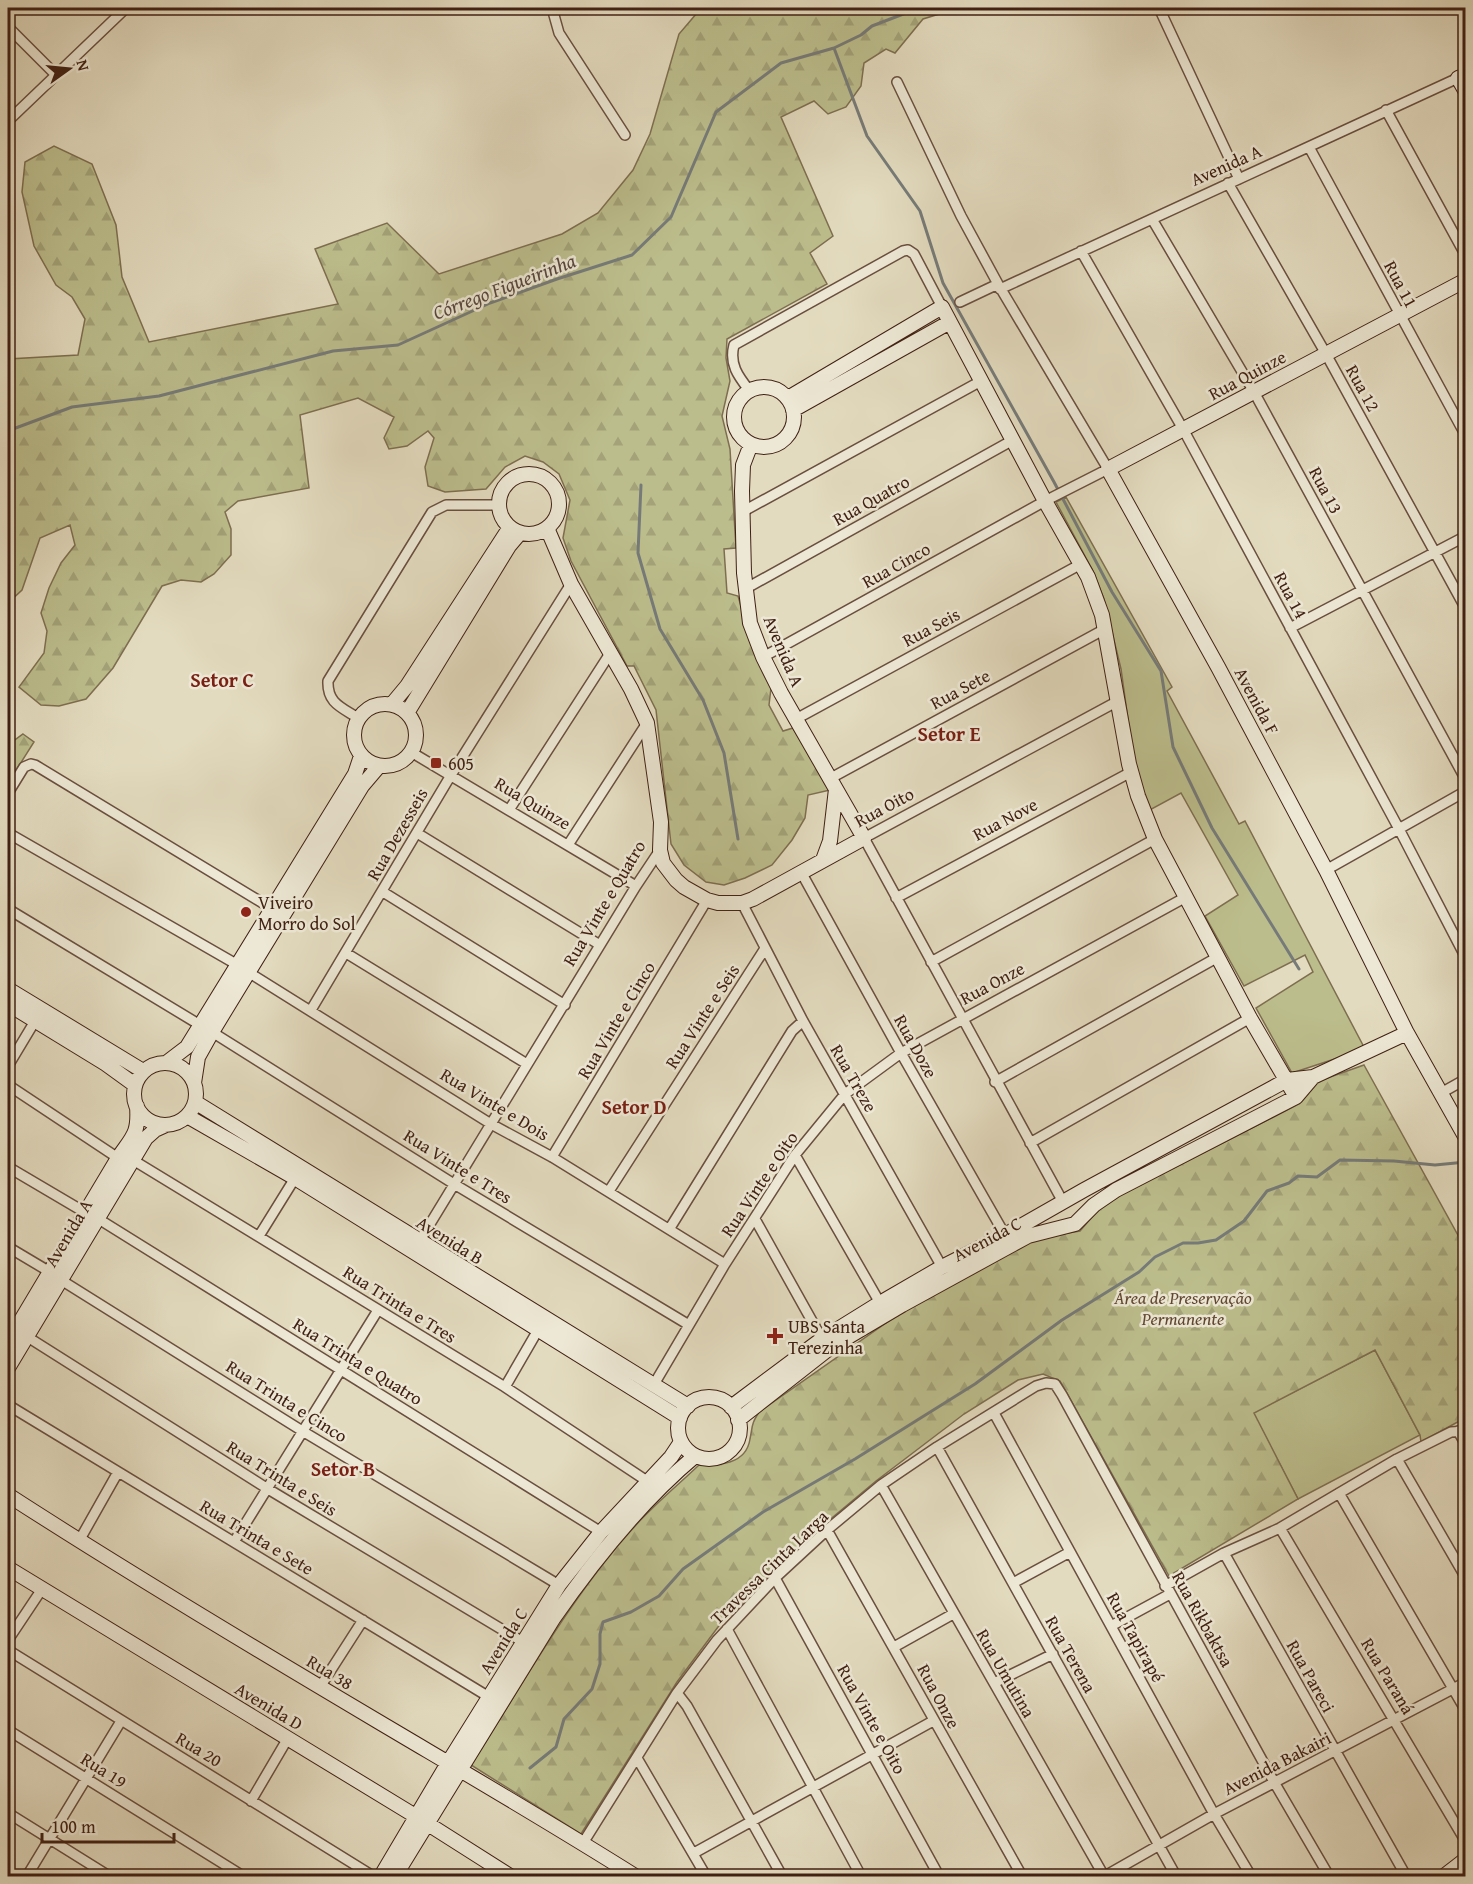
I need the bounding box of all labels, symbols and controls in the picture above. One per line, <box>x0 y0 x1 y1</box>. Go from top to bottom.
north arrow <box>39 39 99 99</box>
text: N <box>71 57 97 74</box>
street label: Avenida A <box>1186 137 1266 193</box>
water label: Córrego Figueirinha <box>428 245 580 327</box>
street label: Rua 11 <box>1377 256 1425 312</box>
street label: Rua Quinze <box>1203 343 1291 407</box>
street label: Rua 12 <box>1339 360 1387 416</box>
street label: Rua 13 <box>1302 462 1350 518</box>
street label: Rua Quatro <box>828 468 914 532</box>
street label: Rua Cinco <box>857 535 935 595</box>
street label: Rua 14 <box>1267 567 1315 623</box>
street label: Rua Seis <box>897 601 965 653</box>
street label: Avenida A <box>757 611 811 691</box>
street label: Rua Sete <box>925 662 995 716</box>
street label: Avenida F <box>1228 662 1286 740</box>
district label: Setor C <box>190 665 254 694</box>
district label: Setor E <box>918 719 981 748</box>
place label: 605 <box>448 750 474 777</box>
marker: 605 <box>429 756 443 770</box>
street label: Rua Quinze <box>490 770 576 836</box>
street label: Rua Oito <box>849 780 919 834</box>
street label: Rua Dezesseis <box>360 783 434 885</box>
street label: Rua Nove <box>968 791 1042 847</box>
street label: Rua Vinte e Quatro <box>556 835 652 971</box>
place label: Viveiro Morro do Sol <box>258 889 355 937</box>
marker: Viveiro Morro do Sol <box>239 905 253 919</box>
street label: Rua Onze <box>955 955 1029 1011</box>
street label: Rua Vinte e Cinco <box>570 956 662 1084</box>
street label: Rua Vinte e Seis <box>658 958 746 1074</box>
street label: Rua Doze <box>887 1009 945 1083</box>
street label: Rua Treze <box>824 1039 884 1117</box>
street label: Rua Vinte e Dois <box>435 1061 555 1147</box>
district label: Setor D <box>601 1092 667 1121</box>
street label: Rua Vinte e Tres <box>398 1122 518 1210</box>
street label: Rua Vinte e Oito <box>714 1126 804 1242</box>
street label: Avenida A <box>37 1194 99 1272</box>
street label: Avenida B <box>411 1209 489 1271</box>
street label: Avenida C <box>948 1210 1026 1268</box>
street label: Rua Trinta e Tres <box>338 1258 462 1350</box>
park label: Área de Preservação Permanente <box>1113 1284 1252 1332</box>
street label: Rua Trinta e Quatro <box>288 1310 428 1412</box>
place label: UBS Santa Terezinha <box>788 1313 866 1361</box>
marker: UBS Santa Terezinha <box>766 1327 784 1345</box>
street label: Rua Trinta e Cinco <box>221 1353 353 1449</box>
street label: Rua Trinta e Seis <box>221 1433 343 1523</box>
district label: Setor B <box>311 1454 375 1483</box>
street label: Rua Trinta e Sete <box>195 1492 319 1582</box>
street label: Travessa Cinta Larga <box>704 1503 835 1631</box>
street label: Rua Rikbaktsa <box>1165 1566 1241 1672</box>
street label: Rua Tapirapé <box>1100 1587 1172 1687</box>
street label: Avenida C <box>472 1602 534 1680</box>
street label: Rua Terena <box>1039 1610 1104 1698</box>
street label: Rua Umutina <box>970 1623 1043 1723</box>
street label: Rua Paraná <box>1355 1633 1422 1720</box>
street label: Rua Pareci <box>1280 1635 1342 1717</box>
street label: Rua 38 <box>302 1648 358 1696</box>
street label: Rua Vinte e Oito <box>831 1659 913 1779</box>
street label: Rua Onze <box>911 1659 967 1733</box>
street label: Avenida D <box>230 1675 308 1737</box>
street label: Avenida Bakairi <box>1218 1724 1336 1802</box>
street label: Rua 20 <box>171 1725 228 1774</box>
street label: Rua 19 <box>76 1745 132 1795</box>
scale bar <box>42 1806 174 1844</box>
text: 100 m <box>51 1813 96 1840</box>

